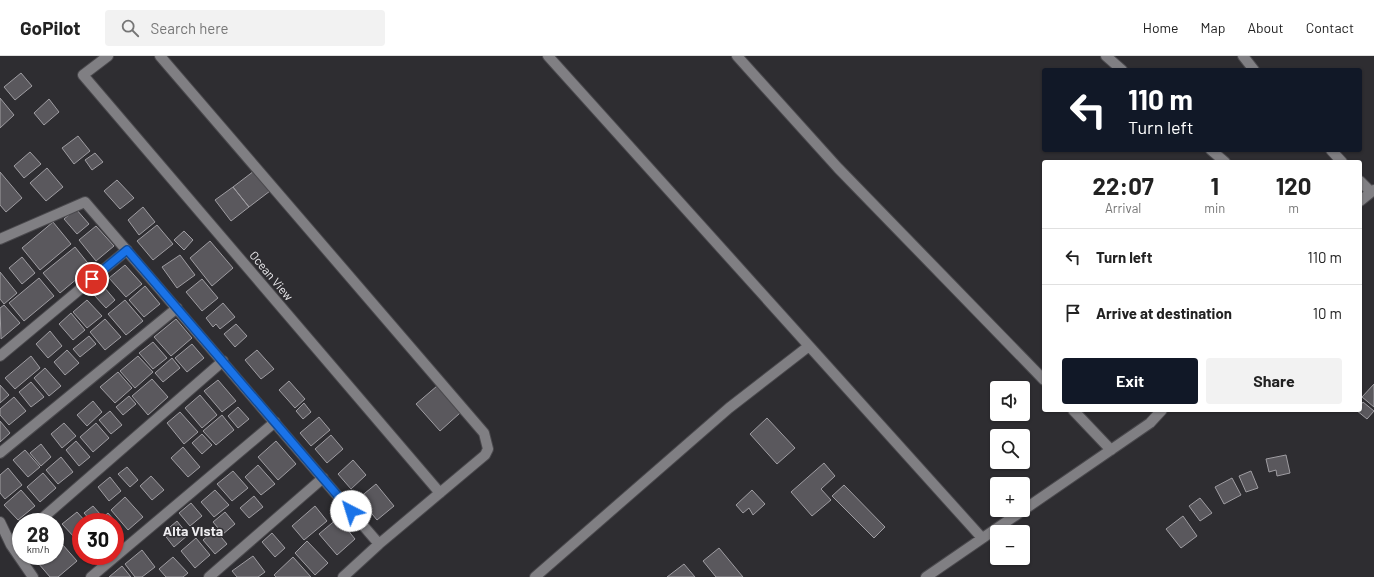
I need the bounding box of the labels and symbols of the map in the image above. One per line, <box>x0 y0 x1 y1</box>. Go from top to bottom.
street label: Ocean View <box>247 248 297 303</box>
pin <box>75 262 109 296</box>
position arrow <box>330 490 372 532</box>
speed limit sign: 30 <box>72 513 124 565</box>
district label: Alta Vista <box>163 522 223 539</box>

